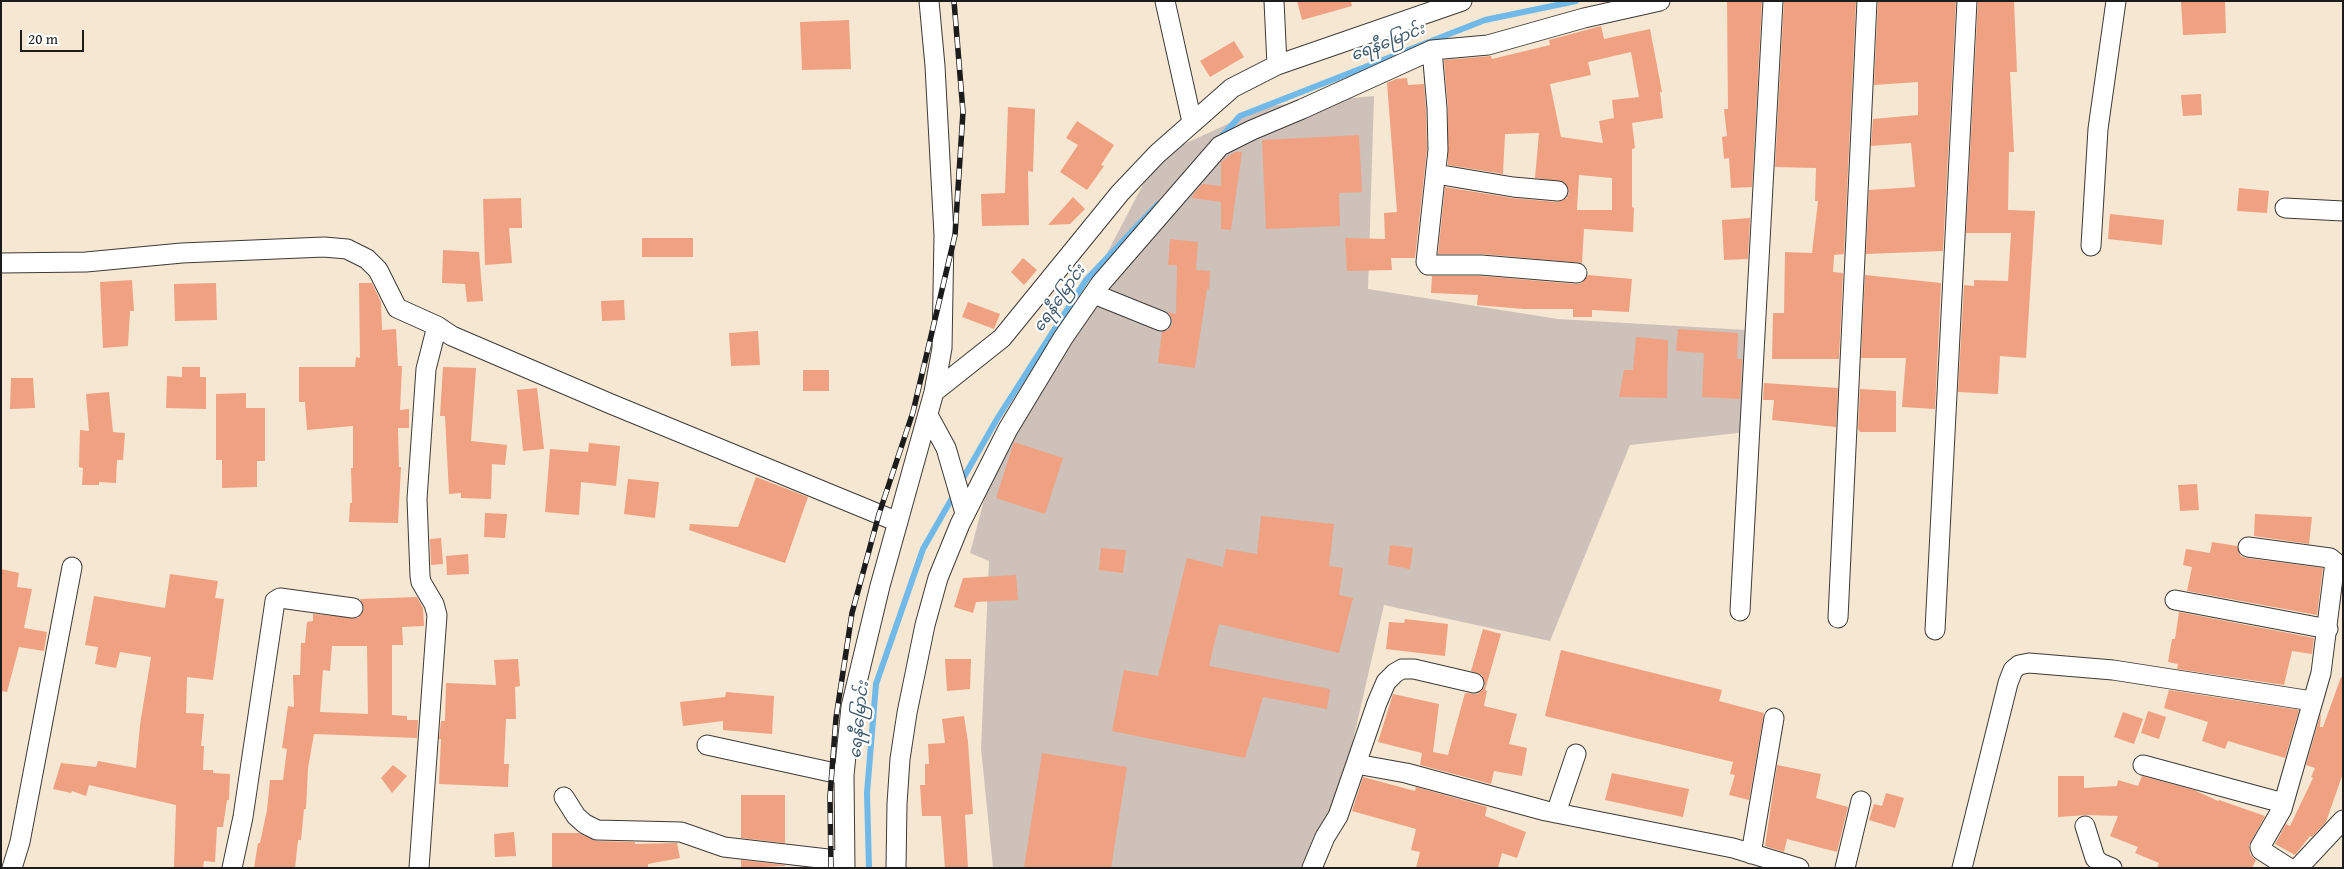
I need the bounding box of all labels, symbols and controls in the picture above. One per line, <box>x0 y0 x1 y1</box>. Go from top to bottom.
scale bar <box>22 20 86 52</box>
water label: ရေနီမြောင်း <box>1348 20 1428 66</box>
text: 20 m <box>28 28 58 49</box>
water label: ရေနီမြောင်း <box>1030 262 1090 336</box>
water label: ရေနီမြောင်း <box>846 680 874 760</box>

